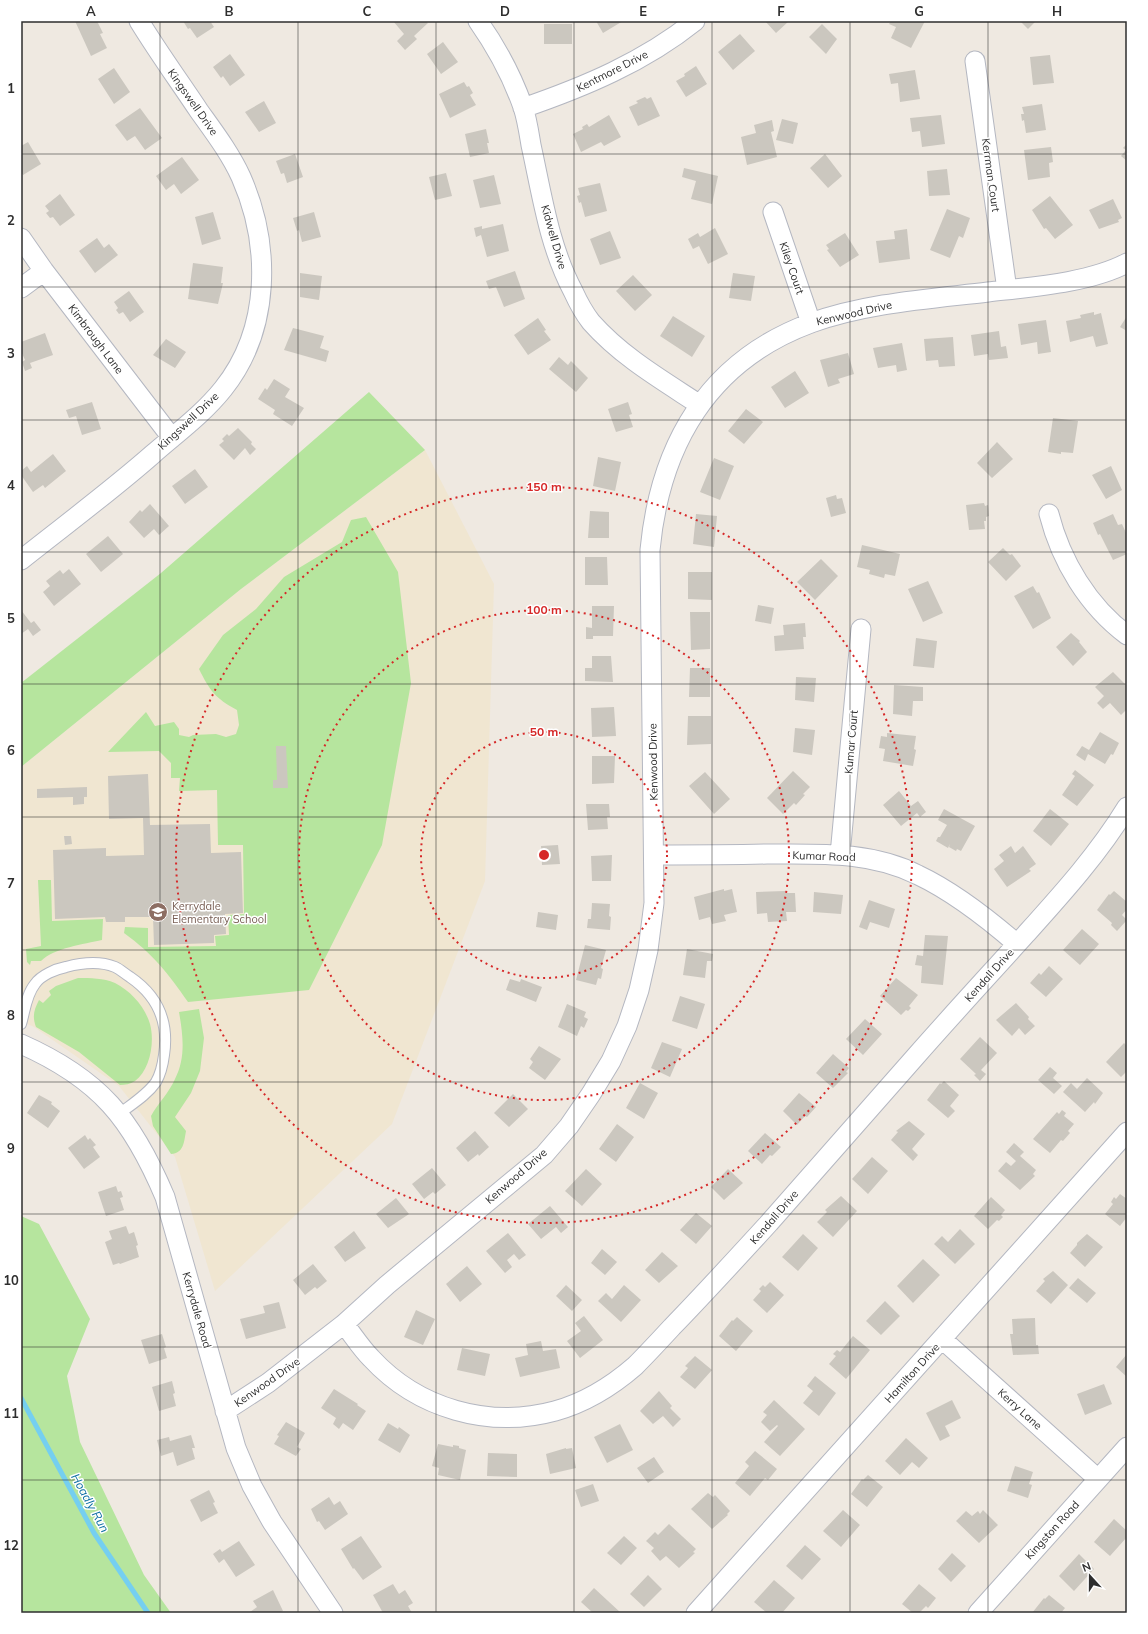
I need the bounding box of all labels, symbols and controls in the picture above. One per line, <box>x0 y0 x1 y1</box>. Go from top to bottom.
text: A <box>86 3 96 19</box>
text: B <box>225 3 234 19</box>
text: C <box>363 3 372 19</box>
text: D <box>500 3 510 19</box>
text: E <box>639 3 647 19</box>
text: F <box>777 3 785 19</box>
text: G <box>914 3 924 19</box>
text: H <box>1052 3 1062 19</box>
street label: Kentmore Drive <box>574 47 650 95</box>
street label: Kingswell Drive <box>165 66 221 138</box>
text: 1 <box>7 80 15 96</box>
street label: Kerrman Court <box>979 137 1003 213</box>
street label: Kidwell Drive <box>538 203 570 271</box>
text: 2 <box>7 212 15 228</box>
street label: Kiley Court <box>776 240 808 296</box>
street label: Kenwood Drive <box>815 297 893 329</box>
street label: Kimbrough Lane <box>65 301 127 377</box>
text: 3 <box>7 345 15 361</box>
street label: Kingswell Drive <box>155 389 221 453</box>
text: 4 <box>7 477 15 493</box>
text: 150 m <box>526 479 562 494</box>
text: 100 m <box>526 602 562 617</box>
text: 5 <box>7 610 15 626</box>
street label: Kumar Court <box>841 709 861 775</box>
street label: Kenwood Drive <box>645 723 661 801</box>
text: 50 m <box>530 724 558 739</box>
text: 6 <box>7 742 15 758</box>
centre of rings <box>537 848 551 862</box>
street label: Kumar Road <box>792 848 856 864</box>
text: 7 <box>7 875 15 891</box>
place label: Kerrydale Elementary School <box>172 899 267 926</box>
school or university icon: Kerrydale Elementary School <box>147 901 169 923</box>
street label: Kendall Drive <box>961 945 1017 1005</box>
text: 8 <box>7 1007 15 1023</box>
text: 9 <box>7 1140 15 1156</box>
street label: Kenwood Drive <box>482 1145 550 1207</box>
street label: Kendall Drive <box>747 1187 801 1247</box>
street label: Kerrydale Road <box>179 1270 215 1350</box>
text: 10 <box>3 1272 19 1288</box>
street label: Hamilton Drive <box>881 1340 943 1406</box>
street label: Kenwood Drive <box>231 1354 303 1410</box>
street label: Kerry Lane <box>995 1385 1045 1433</box>
text: 11 <box>3 1405 19 1421</box>
water label: Hoadly Run <box>68 1471 113 1535</box>
street label: Kingston Road <box>1022 1498 1082 1562</box>
text: 12 <box>3 1537 19 1553</box>
north arrow <box>1070 1556 1110 1596</box>
text: N <box>1080 1559 1093 1575</box>

